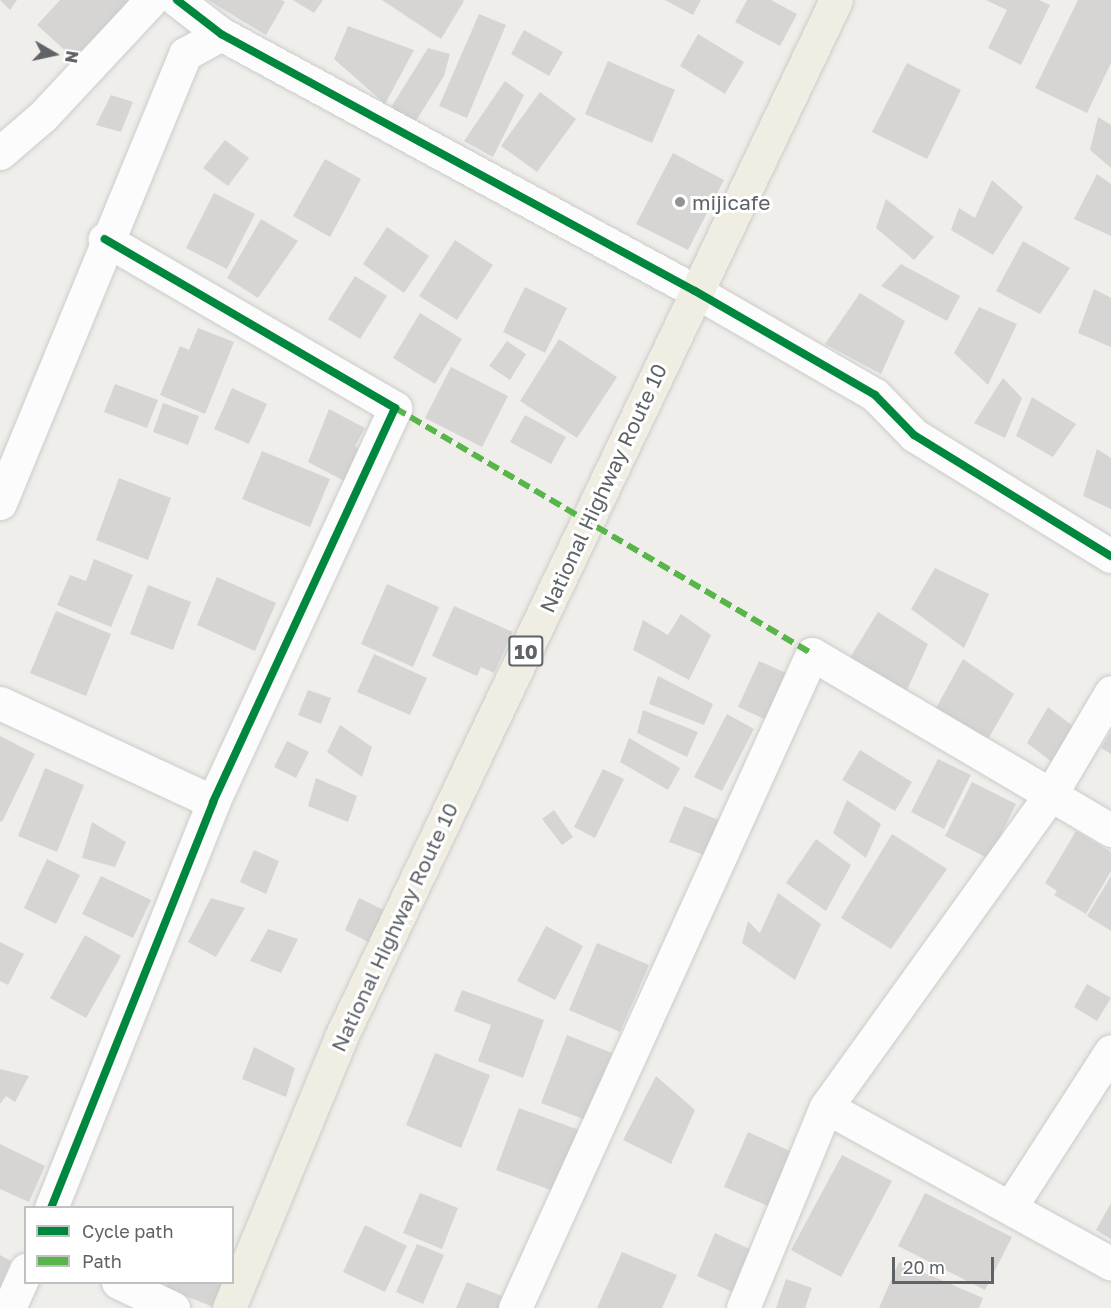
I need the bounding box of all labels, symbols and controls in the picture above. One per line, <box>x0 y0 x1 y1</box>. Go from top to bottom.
north arrow <box>24 24 84 84</box>
text: N <box>61 49 83 64</box>
place label: mijicafe <box>692 189 770 215</box>
marker: mijicafe <box>673 195 687 209</box>
street label: National Highway Route 10 <box>534 360 672 616</box>
road number: 10 <box>508 634 544 668</box>
street label: National Highway Route 10 <box>325 799 463 1055</box>
legend <box>24 1206 234 1284</box>
text: Cycle path <box>82 1220 174 1242</box>
scale bar <box>895 1245 997 1283</box>
text: Path <box>82 1250 122 1272</box>
text: 20 m <box>903 1256 945 1278</box>

